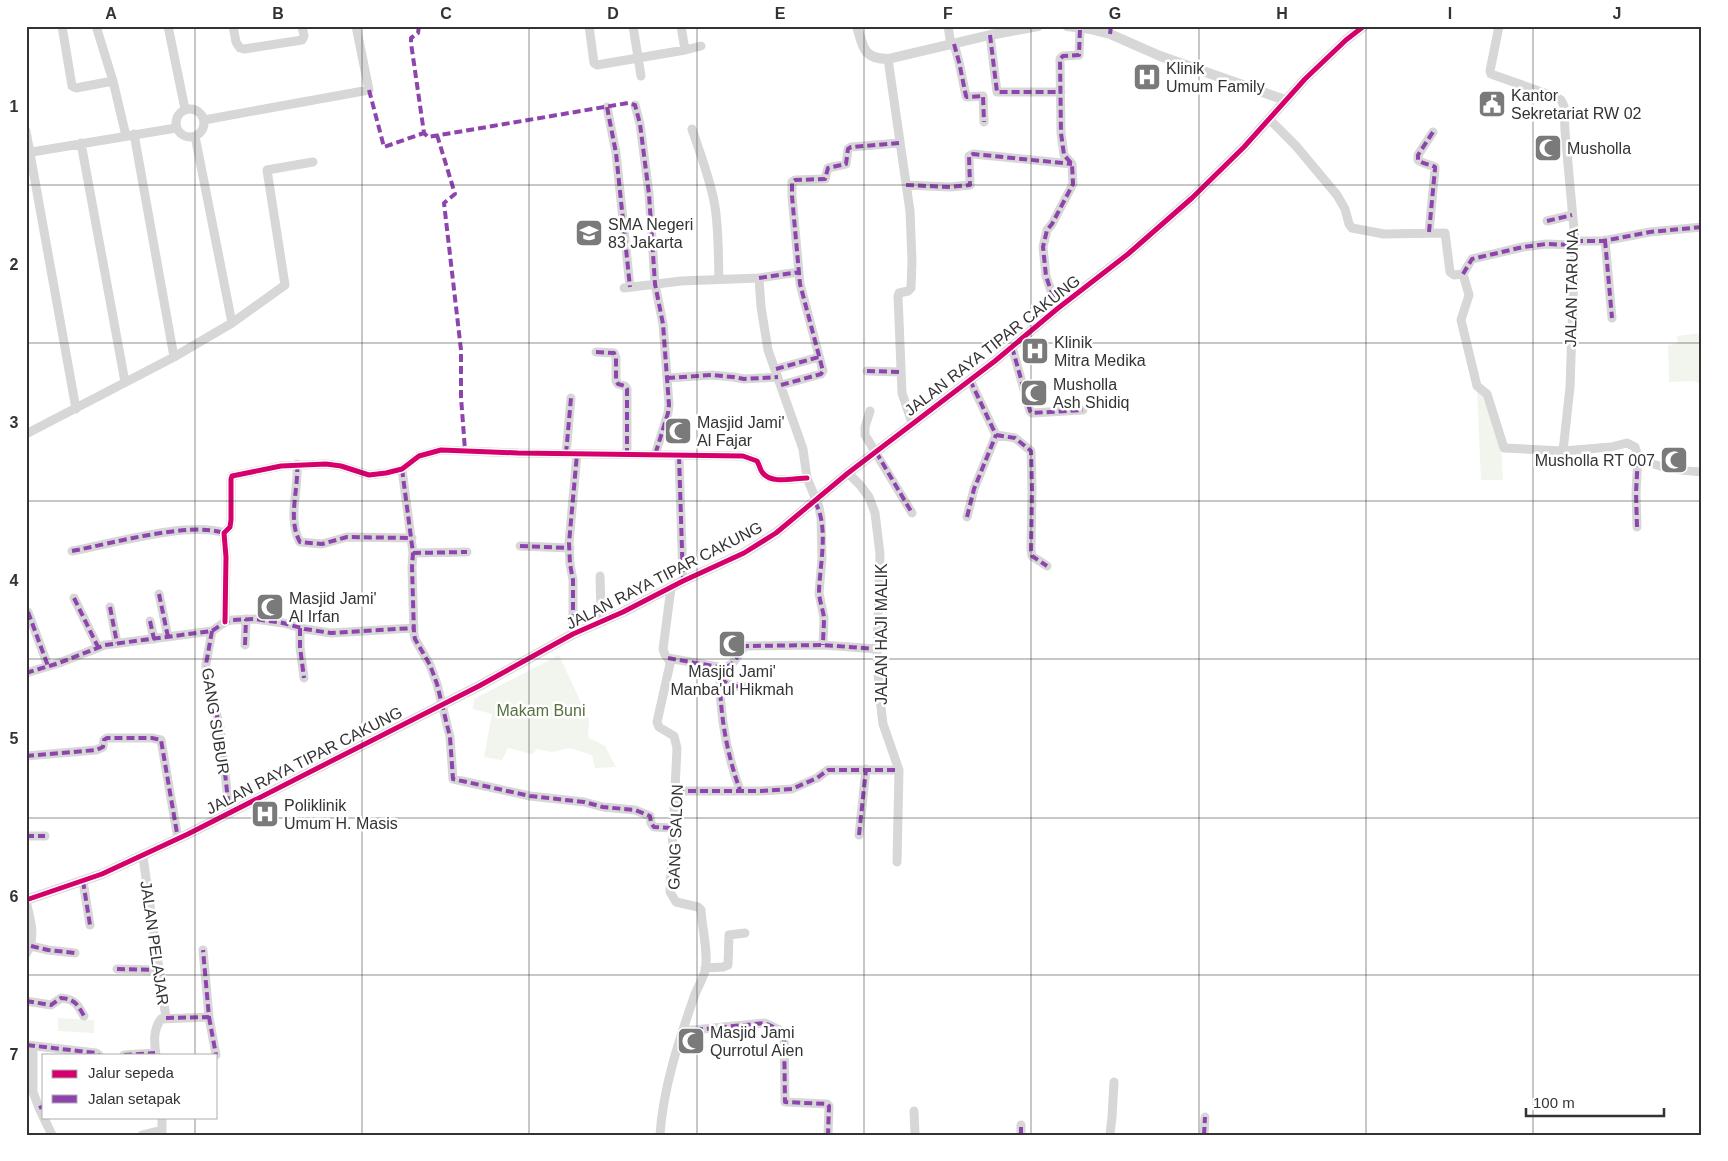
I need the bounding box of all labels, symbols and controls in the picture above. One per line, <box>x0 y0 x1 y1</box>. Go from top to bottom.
text: A <box>105 5 117 22</box>
text: B <box>272 5 284 22</box>
text: C <box>440 5 452 22</box>
text: D <box>607 5 619 22</box>
text: E <box>775 5 786 22</box>
text: F <box>943 5 953 22</box>
text: G <box>1109 5 1121 22</box>
text: H <box>1276 5 1288 22</box>
text: I <box>1448 5 1452 22</box>
text: J <box>1613 5 1621 22</box>
place label: Klinik Umum Family <box>1166 60 1265 95</box>
hospital icon: Klinik Umum Family <box>1132 62 1162 92</box>
place label: Kantor Sekretariat RW 02 <box>1511 87 1642 122</box>
public building icon: Kantor Sekretariat RW 02 <box>1477 89 1507 119</box>
text: 1 <box>10 98 19 115</box>
mosque icon: Musholla <box>1533 133 1563 163</box>
place label: Musholla <box>1567 140 1631 157</box>
place label: SMA Negeri 83 Jakarta <box>608 216 693 251</box>
school or university icon: SMA Negeri 83 Jakarta <box>574 218 604 248</box>
street label: JALAN TARUNA <box>1562 228 1581 347</box>
text: 2 <box>10 256 19 273</box>
street label: JALAN RAYA TIPAR CAKUNG <box>901 272 1083 419</box>
place label: Klinik Mitra Medika <box>1054 334 1146 369</box>
hospital icon: Klinik Mitra Medika <box>1020 336 1050 366</box>
place label: Musholla Ash Shidiq <box>1053 376 1130 411</box>
mosque icon: Musholla Ash Shidiq <box>1019 378 1049 408</box>
text: 3 <box>10 414 19 431</box>
place label: Masjid Jami' Al Fajar <box>697 414 785 449</box>
mosque icon: Masjid Jami' Al Fajar <box>663 416 693 446</box>
mosque icon: Musholla RT 007 <box>1659 445 1689 475</box>
place label: Musholla RT 007 <box>1535 452 1655 469</box>
street label: JALAN RAYA TIPAR CAKUNG <box>563 518 765 632</box>
street label: JALAN HAJI MALIK <box>873 563 890 705</box>
text: 4 <box>10 572 19 589</box>
place label: Masjid Jami' Al Irfan <box>289 590 377 625</box>
mosque icon: Masjid Jami' Al Irfan <box>255 592 285 622</box>
mosque icon: Masjid Jami' Manba'ul Hikmah <box>717 629 747 659</box>
place label: Masjid Jami' Manba'ul Hikmah <box>670 663 794 698</box>
street label: GANG SUBUR <box>199 667 232 776</box>
park label: Makam Buni <box>497 702 585 719</box>
street label: JALAN RAYA TIPAR CAKUNG <box>203 703 405 817</box>
text: 5 <box>10 730 19 747</box>
street label: GANG SALON <box>665 784 686 890</box>
place label: Poliklinik Umum H. Masis <box>284 797 398 832</box>
hospital icon: Poliklinik Umum H. Masis <box>250 799 280 829</box>
street label: JALAN PELAJAR <box>137 880 172 1006</box>
text: 6 <box>10 888 19 905</box>
place label: Masjid Jami Qurrotul Aien <box>710 1024 803 1059</box>
mosque icon: Masjid Jami Qurrotul Aien <box>676 1026 706 1056</box>
text: 7 <box>10 1046 19 1063</box>
legend <box>42 1054 218 1118</box>
text: Jalur sepeda <box>88 1064 175 1081</box>
scale bar <box>1526 1086 1663 1118</box>
text: Jalan setapak <box>88 1090 181 1107</box>
text: 100 m <box>1533 1094 1575 1111</box>

